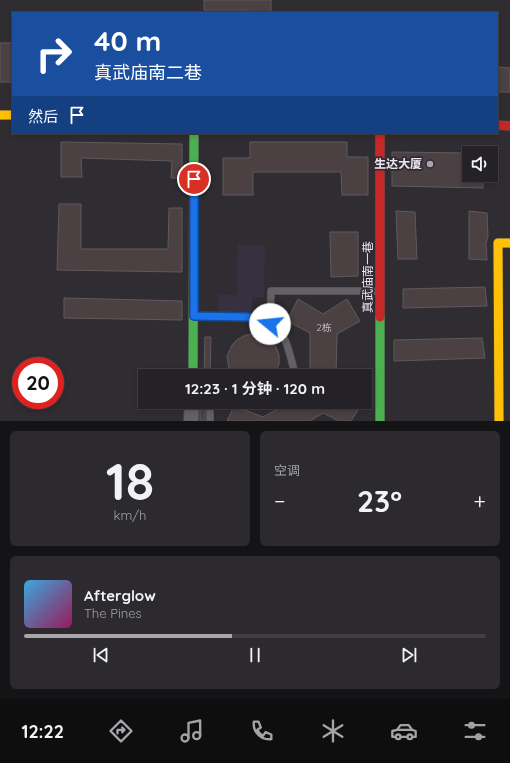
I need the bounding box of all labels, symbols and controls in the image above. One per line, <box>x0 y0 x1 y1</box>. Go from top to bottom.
text: 40 m <box>94 23 161 58</box>
icon: right <box>28 28 80 80</box>
text: 真武庙南二巷 <box>94 61 202 84</box>
icon: arrive <box>66 104 88 126</box>
text: 然后 <box>28 107 58 126</box>
map controls <box>462 146 498 182</box>
button: sound <box>462 146 498 182</box>
place label: 生达大厦 <box>374 156 422 171</box>
marker: 生达大厦 <box>425 159 435 169</box>
pin <box>177 162 211 196</box>
icon: arrive <box>183 168 205 190</box>
street label: 真武庙南一巷 <box>360 241 375 313</box>
position arrow <box>249 303 291 345</box>
house number: 2栋 <box>316 321 332 334</box>
speed limit sign: 20 <box>12 357 64 409</box>
text: 12:23 · 1 分钟 · 120 m <box>185 379 325 398</box>
text: 18 <box>106 448 154 513</box>
text: 空调 <box>274 462 300 478</box>
text: 23° <box>357 482 402 520</box>
text: − <box>274 487 285 515</box>
text: + <box>474 487 486 515</box>
text: km/h <box>114 507 146 523</box>
text: Afterglow <box>84 586 156 605</box>
text: The Pines <box>84 605 142 621</box>
icon: previous <box>90 644 112 666</box>
icon: pause <box>244 644 266 666</box>
icon: next <box>398 644 420 666</box>
icon: directions <box>107 717 135 745</box>
icon: music <box>178 717 206 745</box>
icon: phone <box>248 717 276 745</box>
icon: climate <box>319 717 347 745</box>
icon: car <box>390 717 418 745</box>
icon: filters <box>461 717 489 745</box>
text: 12:22 <box>21 720 64 743</box>

